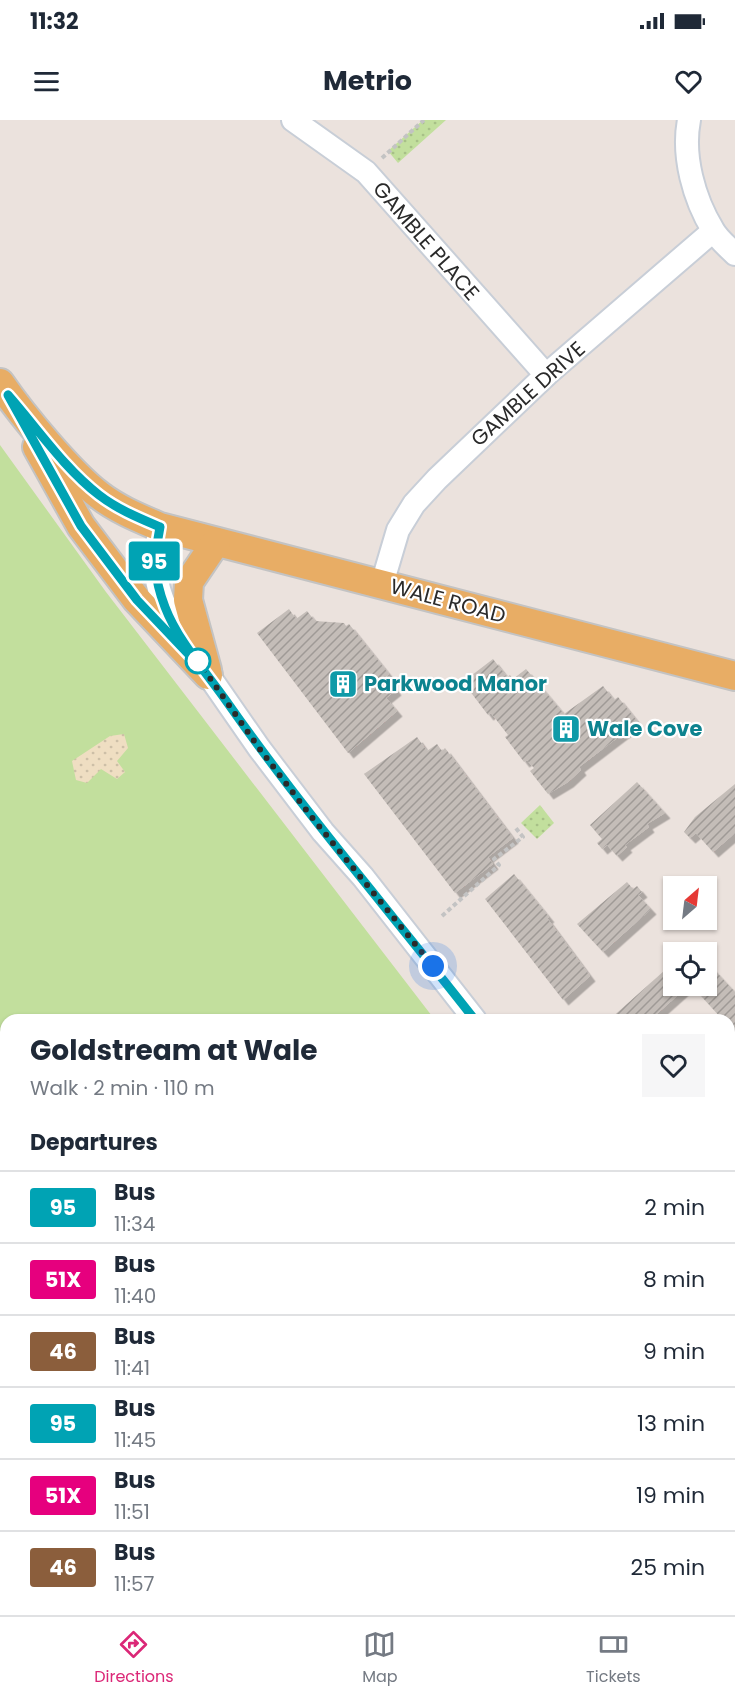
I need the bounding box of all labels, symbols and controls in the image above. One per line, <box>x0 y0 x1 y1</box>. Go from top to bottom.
text: 11:32 <box>30 6 79 37</box>
text: Metrio <box>323 62 412 99</box>
icon: menu <box>30 65 63 98</box>
icon: heart <box>672 65 705 98</box>
street label: GAMBLE PLACE <box>366 175 486 307</box>
street label: GAMBLE DRIVE <box>464 334 591 453</box>
line badge: 95 <box>127 542 181 580</box>
text: 95 <box>141 547 167 576</box>
street label: WALE ROAD <box>387 571 509 630</box>
unlabelled marker <box>185 648 211 674</box>
building icon: Parkwood Manor <box>327 668 359 700</box>
place label: Parkwood Manor <box>364 669 547 698</box>
building icon: Wale Cove <box>550 713 582 745</box>
place label: Wale Cove <box>587 714 702 743</box>
north arrow <box>663 876 717 930</box>
map controls <box>663 876 717 996</box>
button: locate <box>663 942 717 996</box>
your location <box>418 951 448 981</box>
text: Goldstream at Wale <box>30 1031 318 1070</box>
button: heart <box>642 1034 705 1097</box>
text: Walk · 2 min · 110 m <box>30 1074 215 1102</box>
text: Departures <box>30 1127 158 1158</box>
text: Bus <box>114 1177 156 1208</box>
text: 2 min <box>644 1192 705 1223</box>
text: 95 <box>50 1193 76 1222</box>
text: 11:34 <box>114 1210 155 1238</box>
text: Bus <box>114 1249 156 1280</box>
text: 8 min <box>643 1264 705 1295</box>
text: 51X <box>45 1265 81 1294</box>
text: 11:40 <box>114 1282 156 1310</box>
text: Bus <box>114 1321 156 1352</box>
text: 9 min <box>643 1336 705 1367</box>
text: 46 <box>49 1337 77 1366</box>
text: 11:41 <box>114 1354 150 1382</box>
text: Bus <box>114 1393 156 1424</box>
text: 13 min <box>637 1408 705 1439</box>
text: 95 <box>50 1409 76 1438</box>
text: 11:45 <box>114 1426 156 1454</box>
text: Bus <box>114 1465 156 1496</box>
text: 19 min <box>636 1480 705 1511</box>
text: 51X <box>45 1481 81 1510</box>
text: 11:51 <box>114 1498 150 1526</box>
text: Bus <box>114 1537 156 1568</box>
text: 25 min <box>631 1552 705 1583</box>
text: 46 <box>49 1553 77 1582</box>
text: 11:57 <box>114 1570 155 1598</box>
tab: Directions <box>94 1628 174 1689</box>
tab: Map <box>362 1628 398 1689</box>
tab: Tickets <box>586 1628 641 1689</box>

